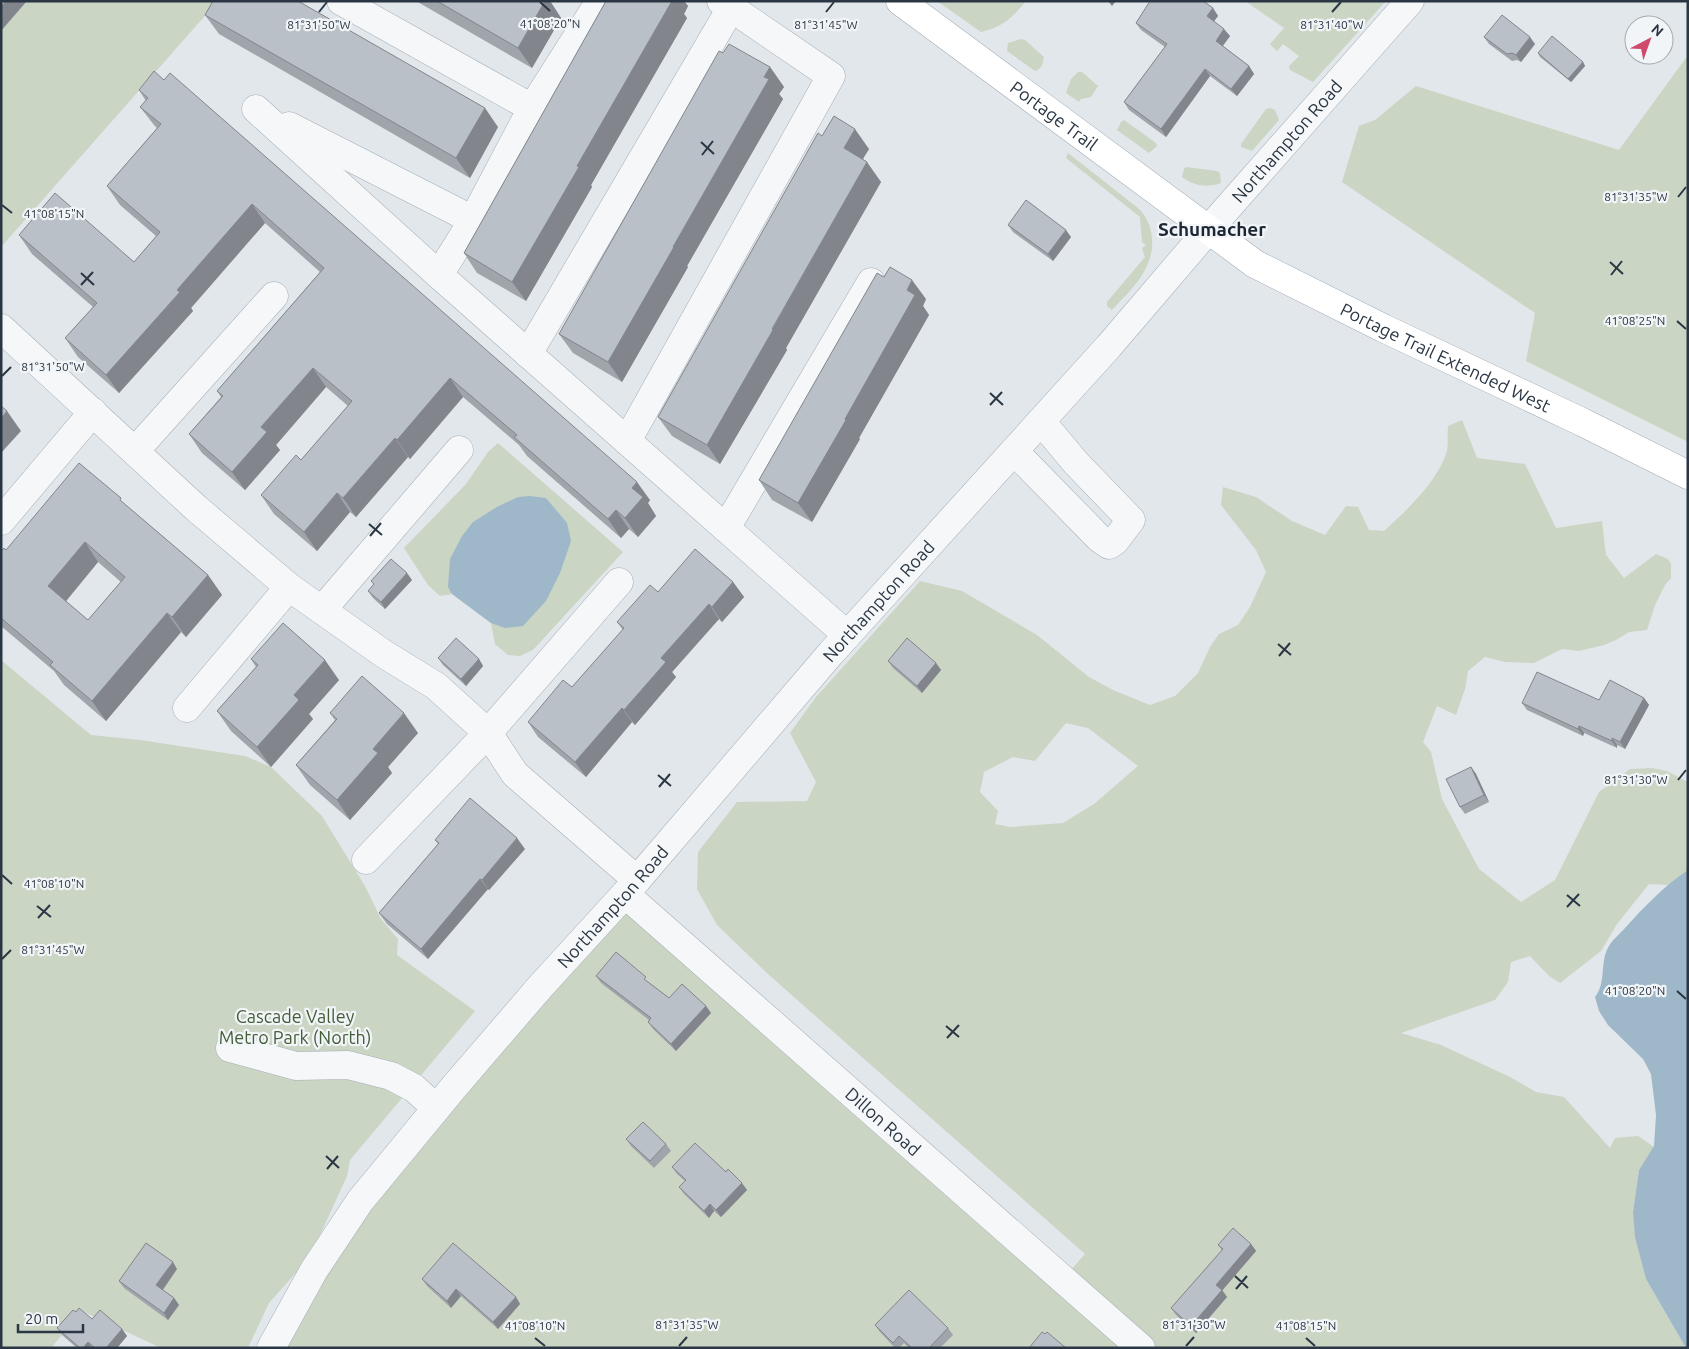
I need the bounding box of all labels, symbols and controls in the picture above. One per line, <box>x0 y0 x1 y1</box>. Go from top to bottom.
north arrow <box>1624 15 1674 65</box>
text: 41°08'20"N <box>520 17 580 30</box>
text: 81°31'50"W <box>287 18 351 31</box>
text: 81°31'45"W <box>794 18 858 31</box>
text: 81°31'40"W <box>1300 18 1364 31</box>
text: N <box>1648 21 1667 40</box>
street label: Northampton Road <box>1227 76 1346 206</box>
street label: Portage Trail <box>1007 77 1102 154</box>
text: 81°31'35"W <box>1604 190 1668 203</box>
text: 41°08'15"N <box>24 207 84 220</box>
district label: Schumacher <box>1158 218 1266 240</box>
street label: Portage Trail Extended West <box>1337 298 1554 416</box>
text: 41°08'25"N <box>1605 314 1665 327</box>
text: 81°31'50"W <box>21 360 85 373</box>
street label: Northampton Road <box>818 536 938 665</box>
text: 81°31'30"W <box>1604 773 1668 786</box>
street label: Northampton Road <box>553 841 672 971</box>
text: 41°08'10"N <box>24 877 84 890</box>
text: 81°31'45"W <box>21 943 85 956</box>
text: 41°08'20"N <box>1605 984 1665 997</box>
park label: Cascade Valley Metro Park (North) <box>219 1006 371 1048</box>
street label: Dillon Road <box>842 1083 925 1159</box>
scale bar <box>18 1302 82 1334</box>
text: 20 m <box>25 1310 58 1327</box>
text: 81°31'35"W <box>655 1318 719 1331</box>
text: 81°31'30"W <box>1162 1318 1226 1331</box>
text: 41°08'10"N <box>505 1319 565 1332</box>
text: 41°08'15"N <box>1276 1319 1336 1332</box>

